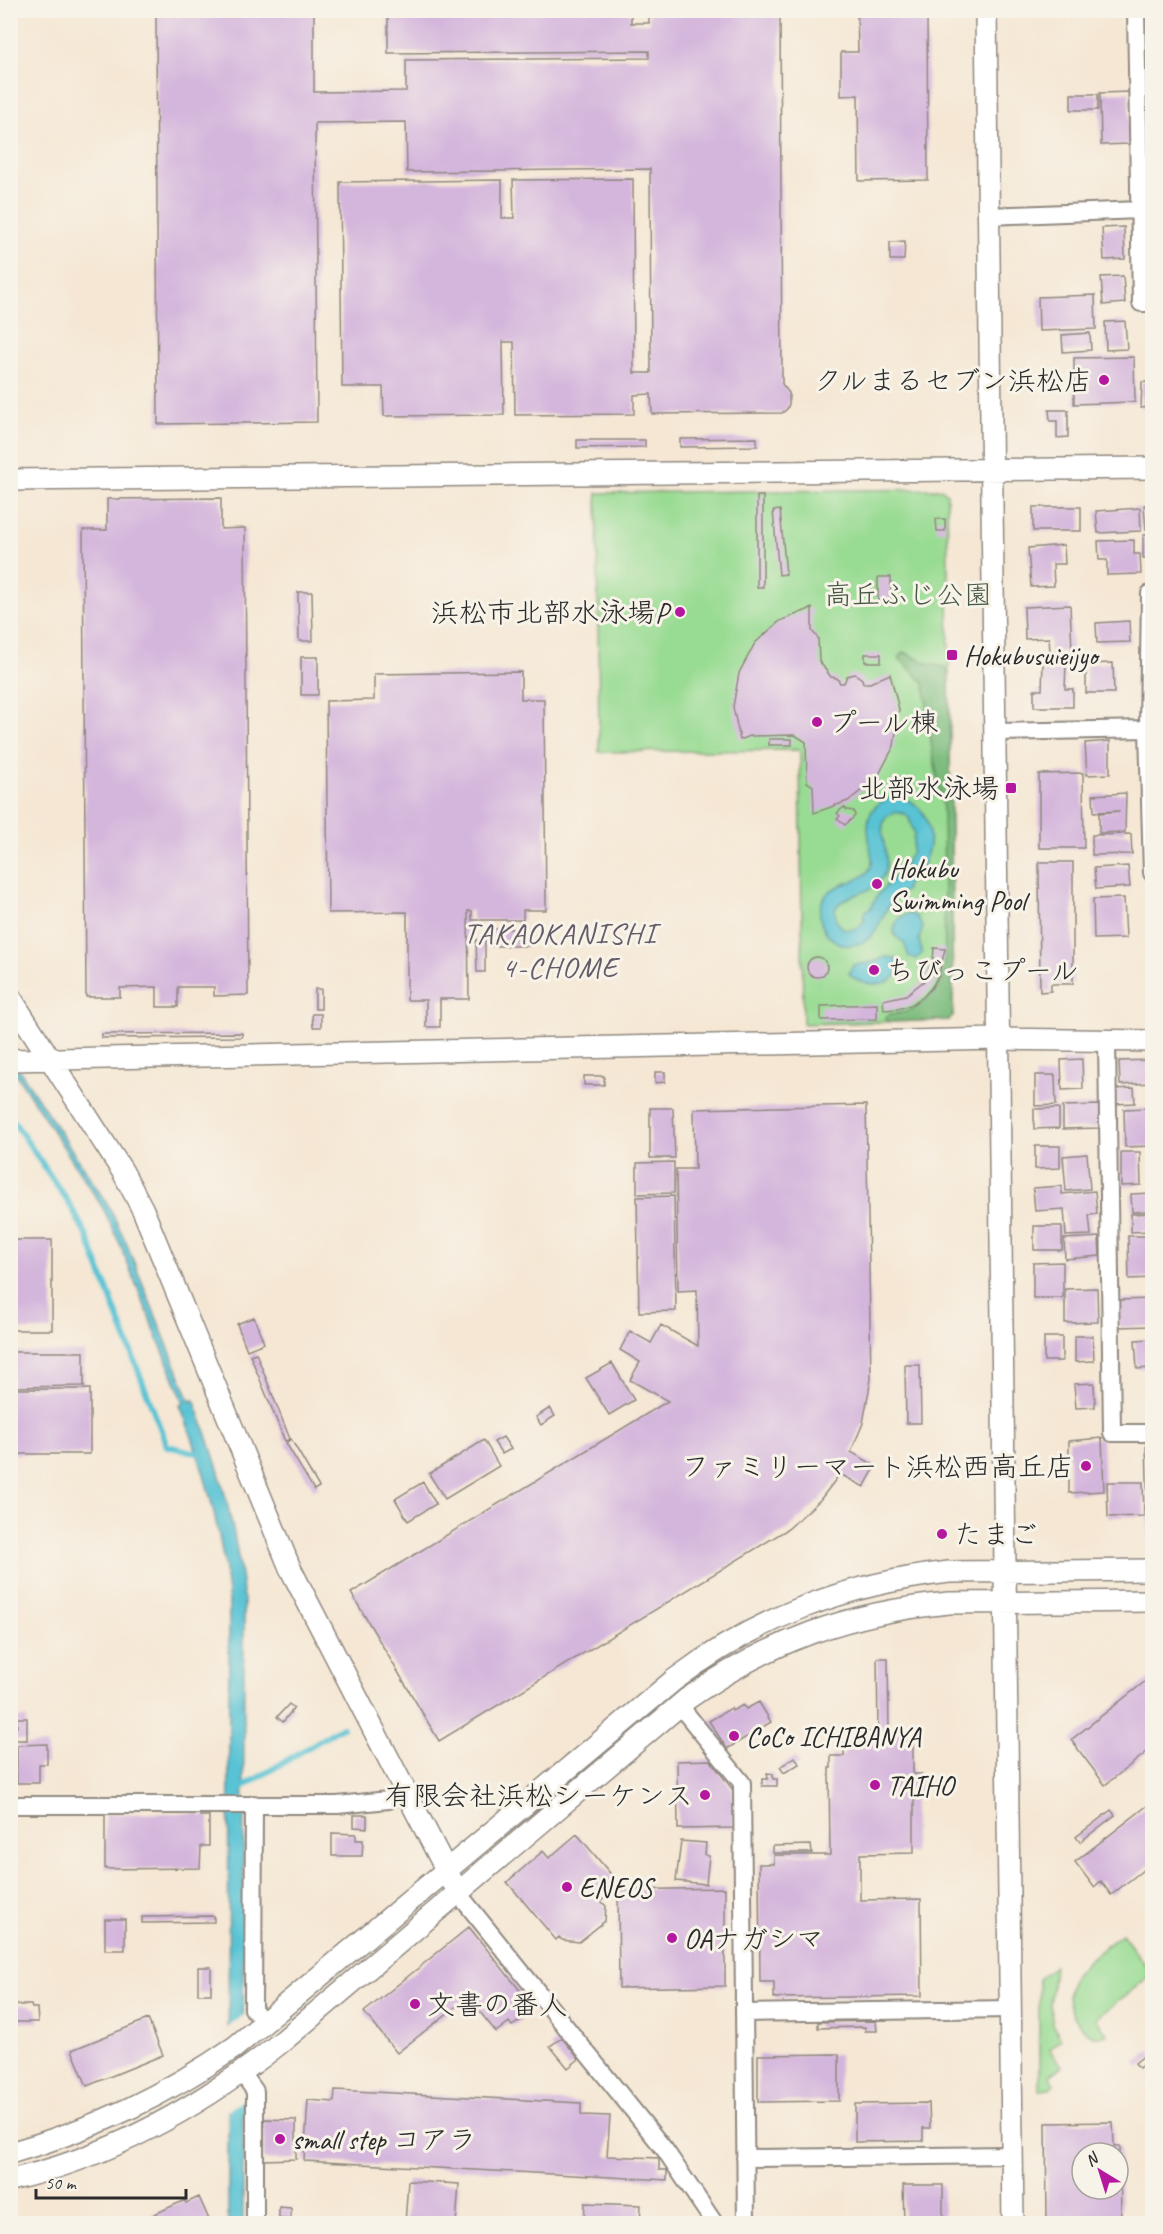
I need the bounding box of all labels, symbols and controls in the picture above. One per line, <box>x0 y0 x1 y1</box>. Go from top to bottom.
place label: クルまるセブン浜松店 <box>814 363 1092 398</box>
marker: クルまるセブン浜松店 <box>1097 373 1111 387</box>
park label: 高丘ふじ公園 <box>824 577 992 612</box>
place label: 浜松市北部水泳場P <box>431 595 672 630</box>
marker: 浜松市北部水泳場P <box>673 605 687 619</box>
place label: Hokubusuieijyo <box>964 638 1101 673</box>
marker: Hokubusuieijyo <box>945 648 959 662</box>
place label: プール棟 <box>829 705 938 740</box>
marker: プール棟 <box>810 715 824 729</box>
place label: 北部水泳場 <box>859 771 999 806</box>
marker: 北部水泳場 <box>1004 781 1018 795</box>
place label: Hokubu Swimming Pool <box>889 851 1031 918</box>
marker: Hokubu Swimming Pool <box>870 877 884 891</box>
district label: TAKAOKANISHI 4-CHOME <box>463 914 662 986</box>
place label: ちびっこプール <box>886 953 1079 988</box>
marker: ちびっこプール <box>867 963 881 977</box>
place label: ファミリーマート浜松西高丘店 <box>681 1449 1074 1484</box>
marker: ファミリーマート浜松西高丘店 <box>1079 1459 1093 1473</box>
place label: たまご <box>954 1517 1038 1552</box>
marker: たまご <box>935 1527 949 1541</box>
place label: CoCo ICHIBANYA <box>746 1719 923 1754</box>
marker: CoCo ICHIBANYA <box>727 1729 741 1743</box>
place label: TAIHO <box>887 1768 956 1803</box>
place label: 有限会社浜松シーケンス <box>385 1778 693 1813</box>
marker: TAIHO <box>868 1778 882 1792</box>
marker: 有限会社浜松シーケンス <box>698 1788 712 1802</box>
place label: ENEOS <box>579 1870 656 1905</box>
marker: ENEOS <box>560 1880 574 1894</box>
place label: OAナガシマ <box>684 1921 824 1956</box>
marker: OAナガシマ <box>665 1931 679 1945</box>
place label: 文書の番人 <box>427 1987 567 2022</box>
marker: 文書の番人 <box>408 1997 422 2011</box>
place label: small step コアラ <box>292 2122 476 2157</box>
marker: small step コアラ <box>273 2132 287 2146</box>
north arrow <box>1070 2141 1130 2201</box>
text: N <box>1081 2147 1104 2171</box>
scale bar <box>36 2162 186 2200</box>
text: 50 m <box>45 2172 78 2194</box>

